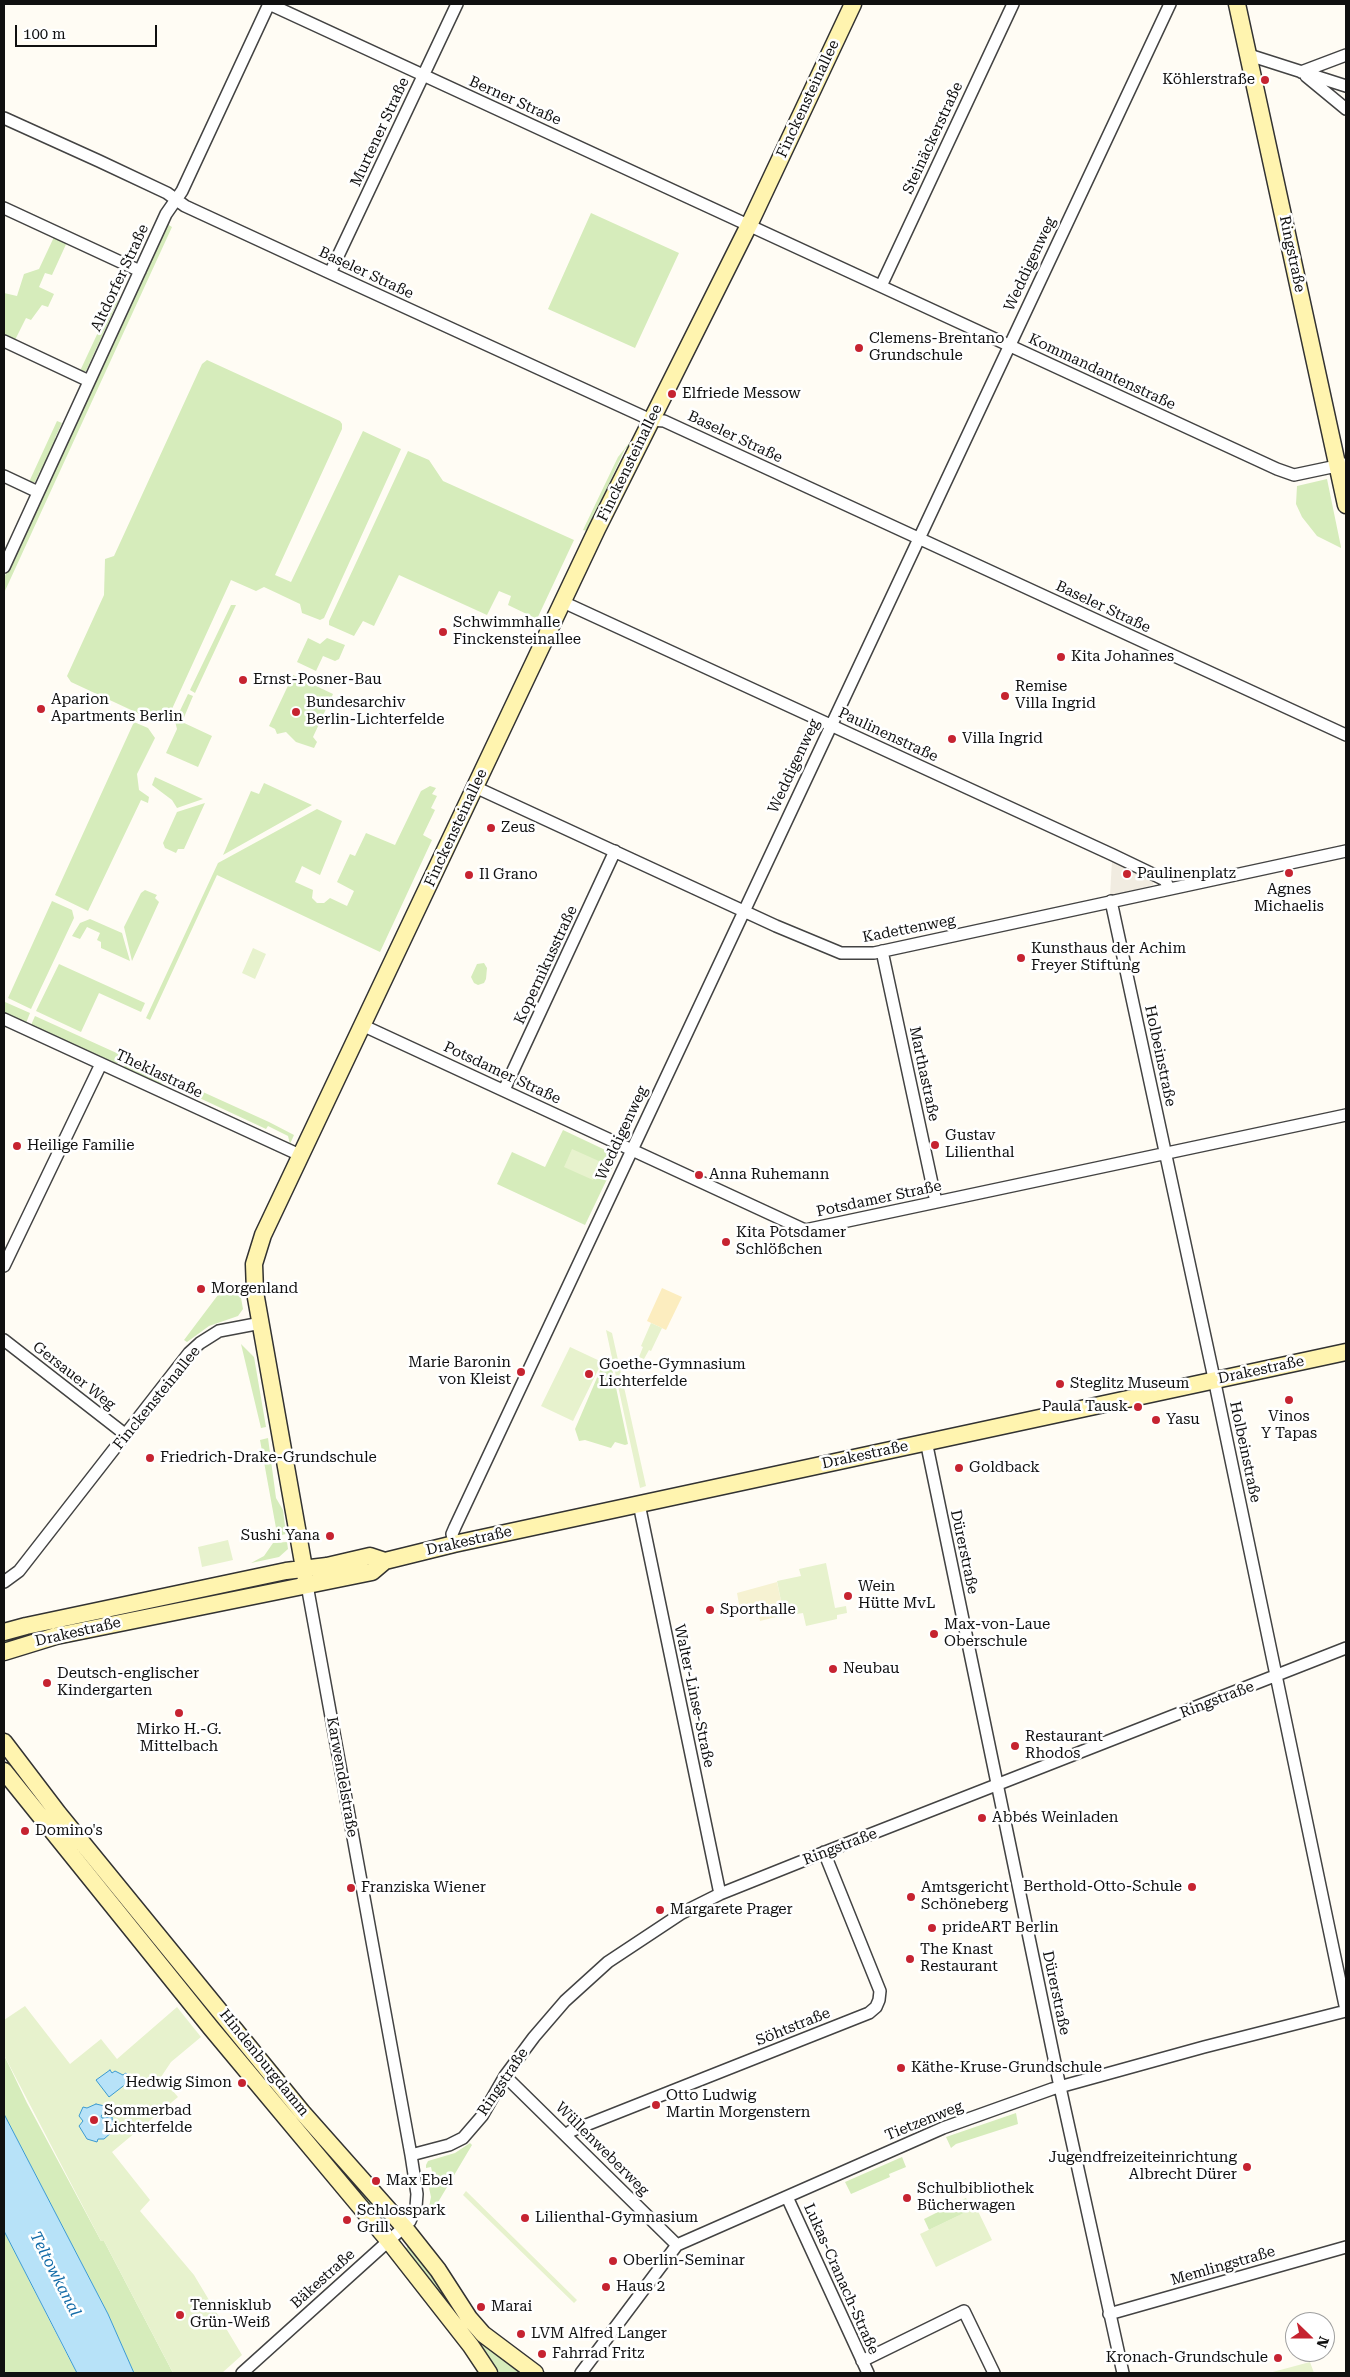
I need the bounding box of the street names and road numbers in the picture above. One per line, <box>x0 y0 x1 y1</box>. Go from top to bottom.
street label: Finckensteinallee <box>773 37 843 161</box>
street label: Berner Straße <box>466 73 564 129</box>
street label: Murtener Straße <box>347 75 413 189</box>
street label: Steinäckerstraße <box>899 79 967 197</box>
street label: Weddigenweg <box>1000 214 1060 314</box>
street label: Ringstraße <box>1275 214 1309 294</box>
street label: Altdorfer Straße <box>87 221 153 335</box>
street label: Baseler Straße <box>316 243 416 303</box>
street label: Kommandantenstraße <box>1026 330 1178 414</box>
street label: Finckensteinallee <box>594 402 666 524</box>
street label: Baseler Straße <box>685 407 785 467</box>
street label: Baseler Straße <box>1053 577 1153 637</box>
street label: Paulinenstraße <box>835 704 941 766</box>
street label: Weddigenweg <box>764 716 824 816</box>
street label: Finckensteinallee <box>421 766 491 890</box>
street label: Kopernikusstraße <box>511 903 581 1027</box>
street label: Kadettenweg <box>861 911 957 947</box>
street label: Holbeinstraße <box>1140 1004 1180 1108</box>
street label: Marthastraße <box>905 1025 943 1123</box>
street label: Potsdamer Straße <box>440 1038 564 1108</box>
street label: Theklastraße <box>113 1046 205 1102</box>
street label: Weddigenweg <box>592 1083 652 1183</box>
street label: Potsdamer Straße <box>815 1177 943 1221</box>
street label: Gersauer Weg <box>29 1338 119 1414</box>
street label: Finckensteinallee <box>110 1343 204 1453</box>
street label: Drakestraße <box>1216 1352 1306 1388</box>
street label: Holbeinstraße <box>1225 1400 1265 1504</box>
street label: Drakestraße <box>820 1437 910 1473</box>
street label: Dürerstraße <box>946 1508 982 1596</box>
street label: Drakestraße <box>424 1522 514 1560</box>
street label: Drakestraße <box>33 1613 123 1651</box>
street label: Walter-Linse-Straße <box>670 1623 718 1769</box>
street label: Ringstraße <box>1177 1678 1257 1722</box>
street label: Karwendelstraße <box>323 1715 361 1839</box>
street label: Ringstraße <box>800 1825 880 1869</box>
street label: Dürerstraße <box>1038 1949 1074 2037</box>
street label: Söhtstraße <box>753 2004 833 2050</box>
street label: Hindenburgdamm <box>215 2006 313 2120</box>
street label: Ringstraße <box>474 2045 532 2119</box>
street label: Tietzenweg <box>882 2097 966 2145</box>
street label: Wüllenweberweg <box>552 2099 652 2199</box>
street label: Lukas-Cranach-Straße <box>800 2201 882 2357</box>
street label: Memlingstraße <box>1169 2242 1277 2290</box>
street label: Bäkestraße <box>287 2246 359 2312</box>

